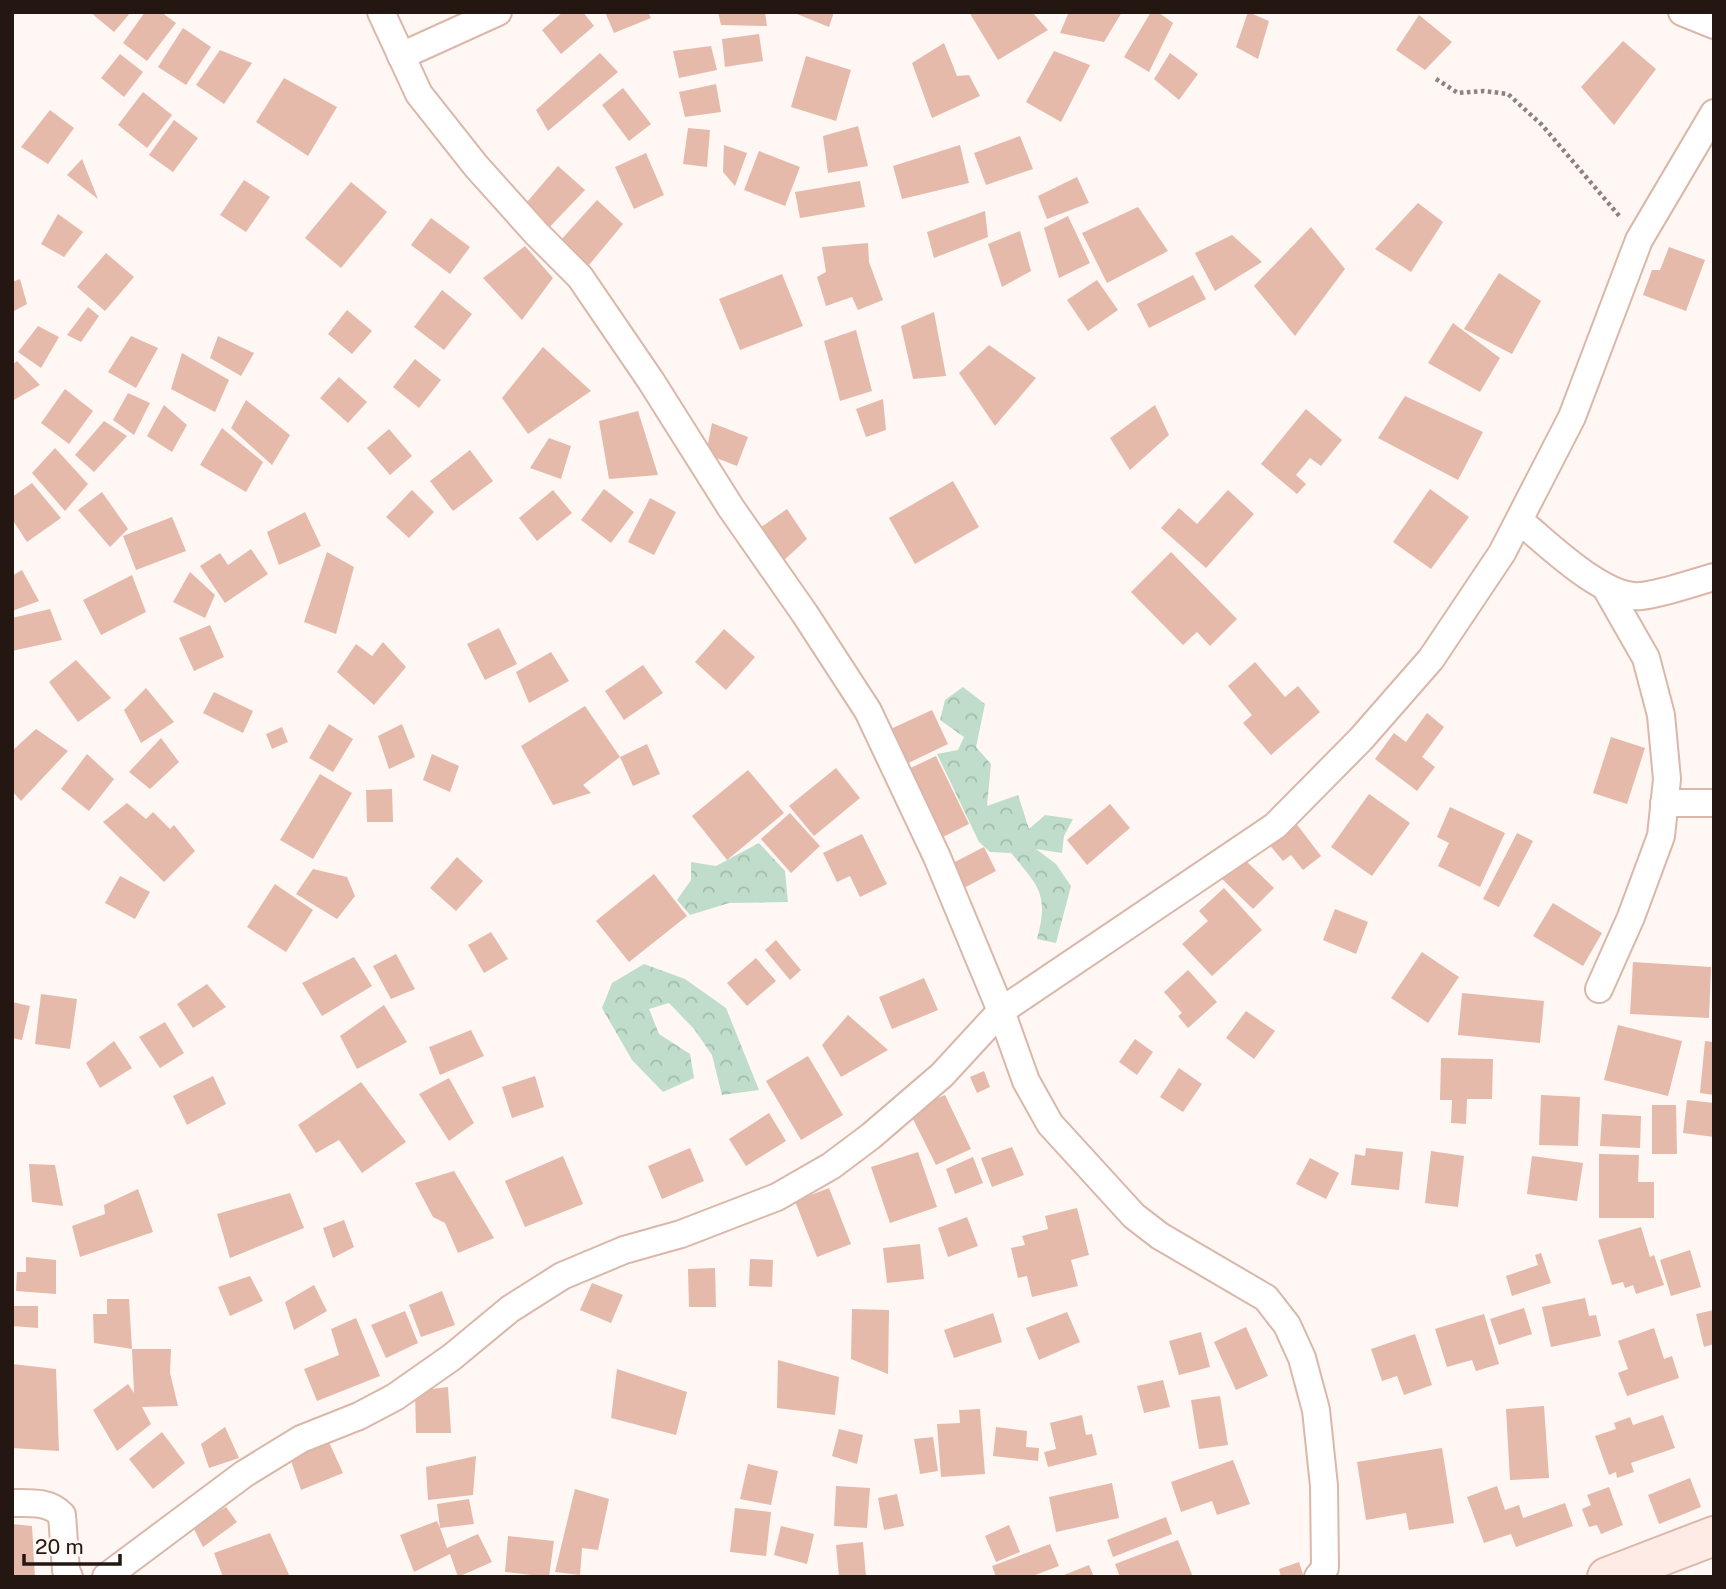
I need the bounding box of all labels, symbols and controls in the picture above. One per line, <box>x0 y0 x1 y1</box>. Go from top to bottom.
scale bar <box>24 1522 121 1566</box>
text: 20 m <box>35 1534 84 1559</box>

